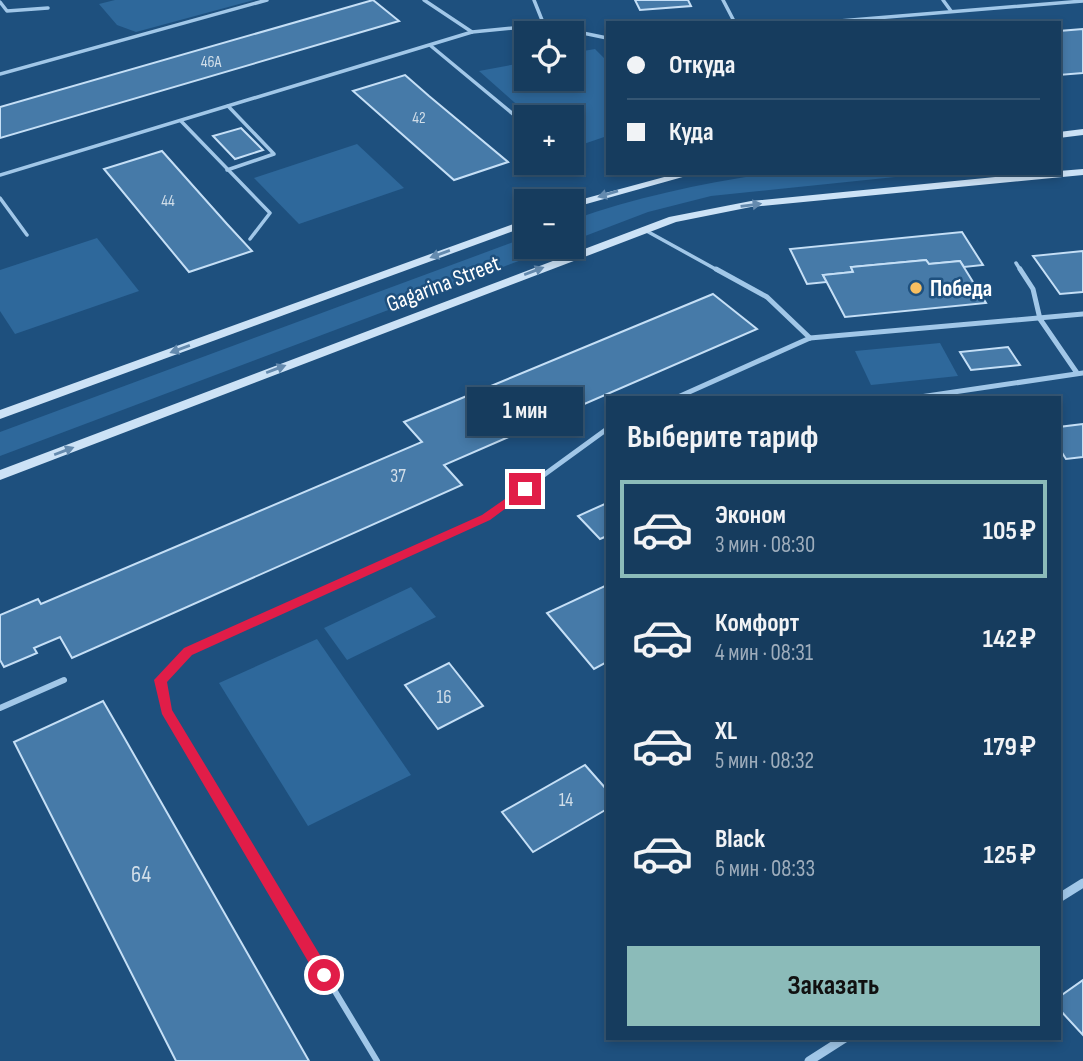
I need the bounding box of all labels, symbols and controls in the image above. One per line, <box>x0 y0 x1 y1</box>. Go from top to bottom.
map controls <box>514 21 584 259</box>
button: locate <box>514 21 584 91</box>
text: Откуда <box>669 50 735 81</box>
house number: 46А <box>201 53 221 72</box>
button: + <box>514 105 584 175</box>
house number: 42 <box>412 109 426 128</box>
text: Куда <box>669 117 714 148</box>
button: − <box>514 189 584 259</box>
one-way arrow <box>597 190 618 200</box>
house number: 44 <box>161 192 175 211</box>
one-way arrow <box>740 199 762 210</box>
street label: Gagarina Street <box>382 249 504 318</box>
one-way arrow <box>429 249 450 260</box>
one-way arrow <box>524 265 545 276</box>
place label: Победа <box>930 275 992 303</box>
marker: Победа <box>908 280 924 296</box>
one-way arrow <box>169 344 190 355</box>
one-way arrow <box>266 364 287 375</box>
callout: 1 мин <box>467 388 583 436</box>
text: 1 мин <box>503 397 547 425</box>
text: Выберите тариф <box>627 418 818 457</box>
one-way arrow <box>53 445 74 456</box>
house number: 37 <box>390 465 406 488</box>
route end <box>509 473 541 505</box>
icon: car <box>631 498 694 561</box>
text: Эконом <box>715 500 786 531</box>
text: 105 ₽ <box>983 516 1036 547</box>
text: 3 мин · 08:30 <box>715 531 815 559</box>
icon: car <box>631 606 694 669</box>
text: Комфорт <box>715 608 799 639</box>
text: 142 ₽ <box>983 624 1036 655</box>
text: 4 мин · 08:31 <box>715 639 813 667</box>
house number: 16 <box>437 686 451 709</box>
icon: car <box>631 714 694 777</box>
text: XL <box>715 716 737 747</box>
text: 179 ₽ <box>983 732 1036 763</box>
text: 5 мин · 08:32 <box>715 747 814 775</box>
house number: 14 <box>559 789 573 812</box>
icon: car <box>631 822 694 885</box>
text: Black <box>715 824 765 855</box>
text: 125 ₽ <box>984 840 1036 871</box>
text: 6 мин · 08:33 <box>715 855 815 883</box>
house number: 64 <box>131 861 151 889</box>
button: Заказать <box>627 946 1040 1026</box>
route start <box>308 959 340 991</box>

